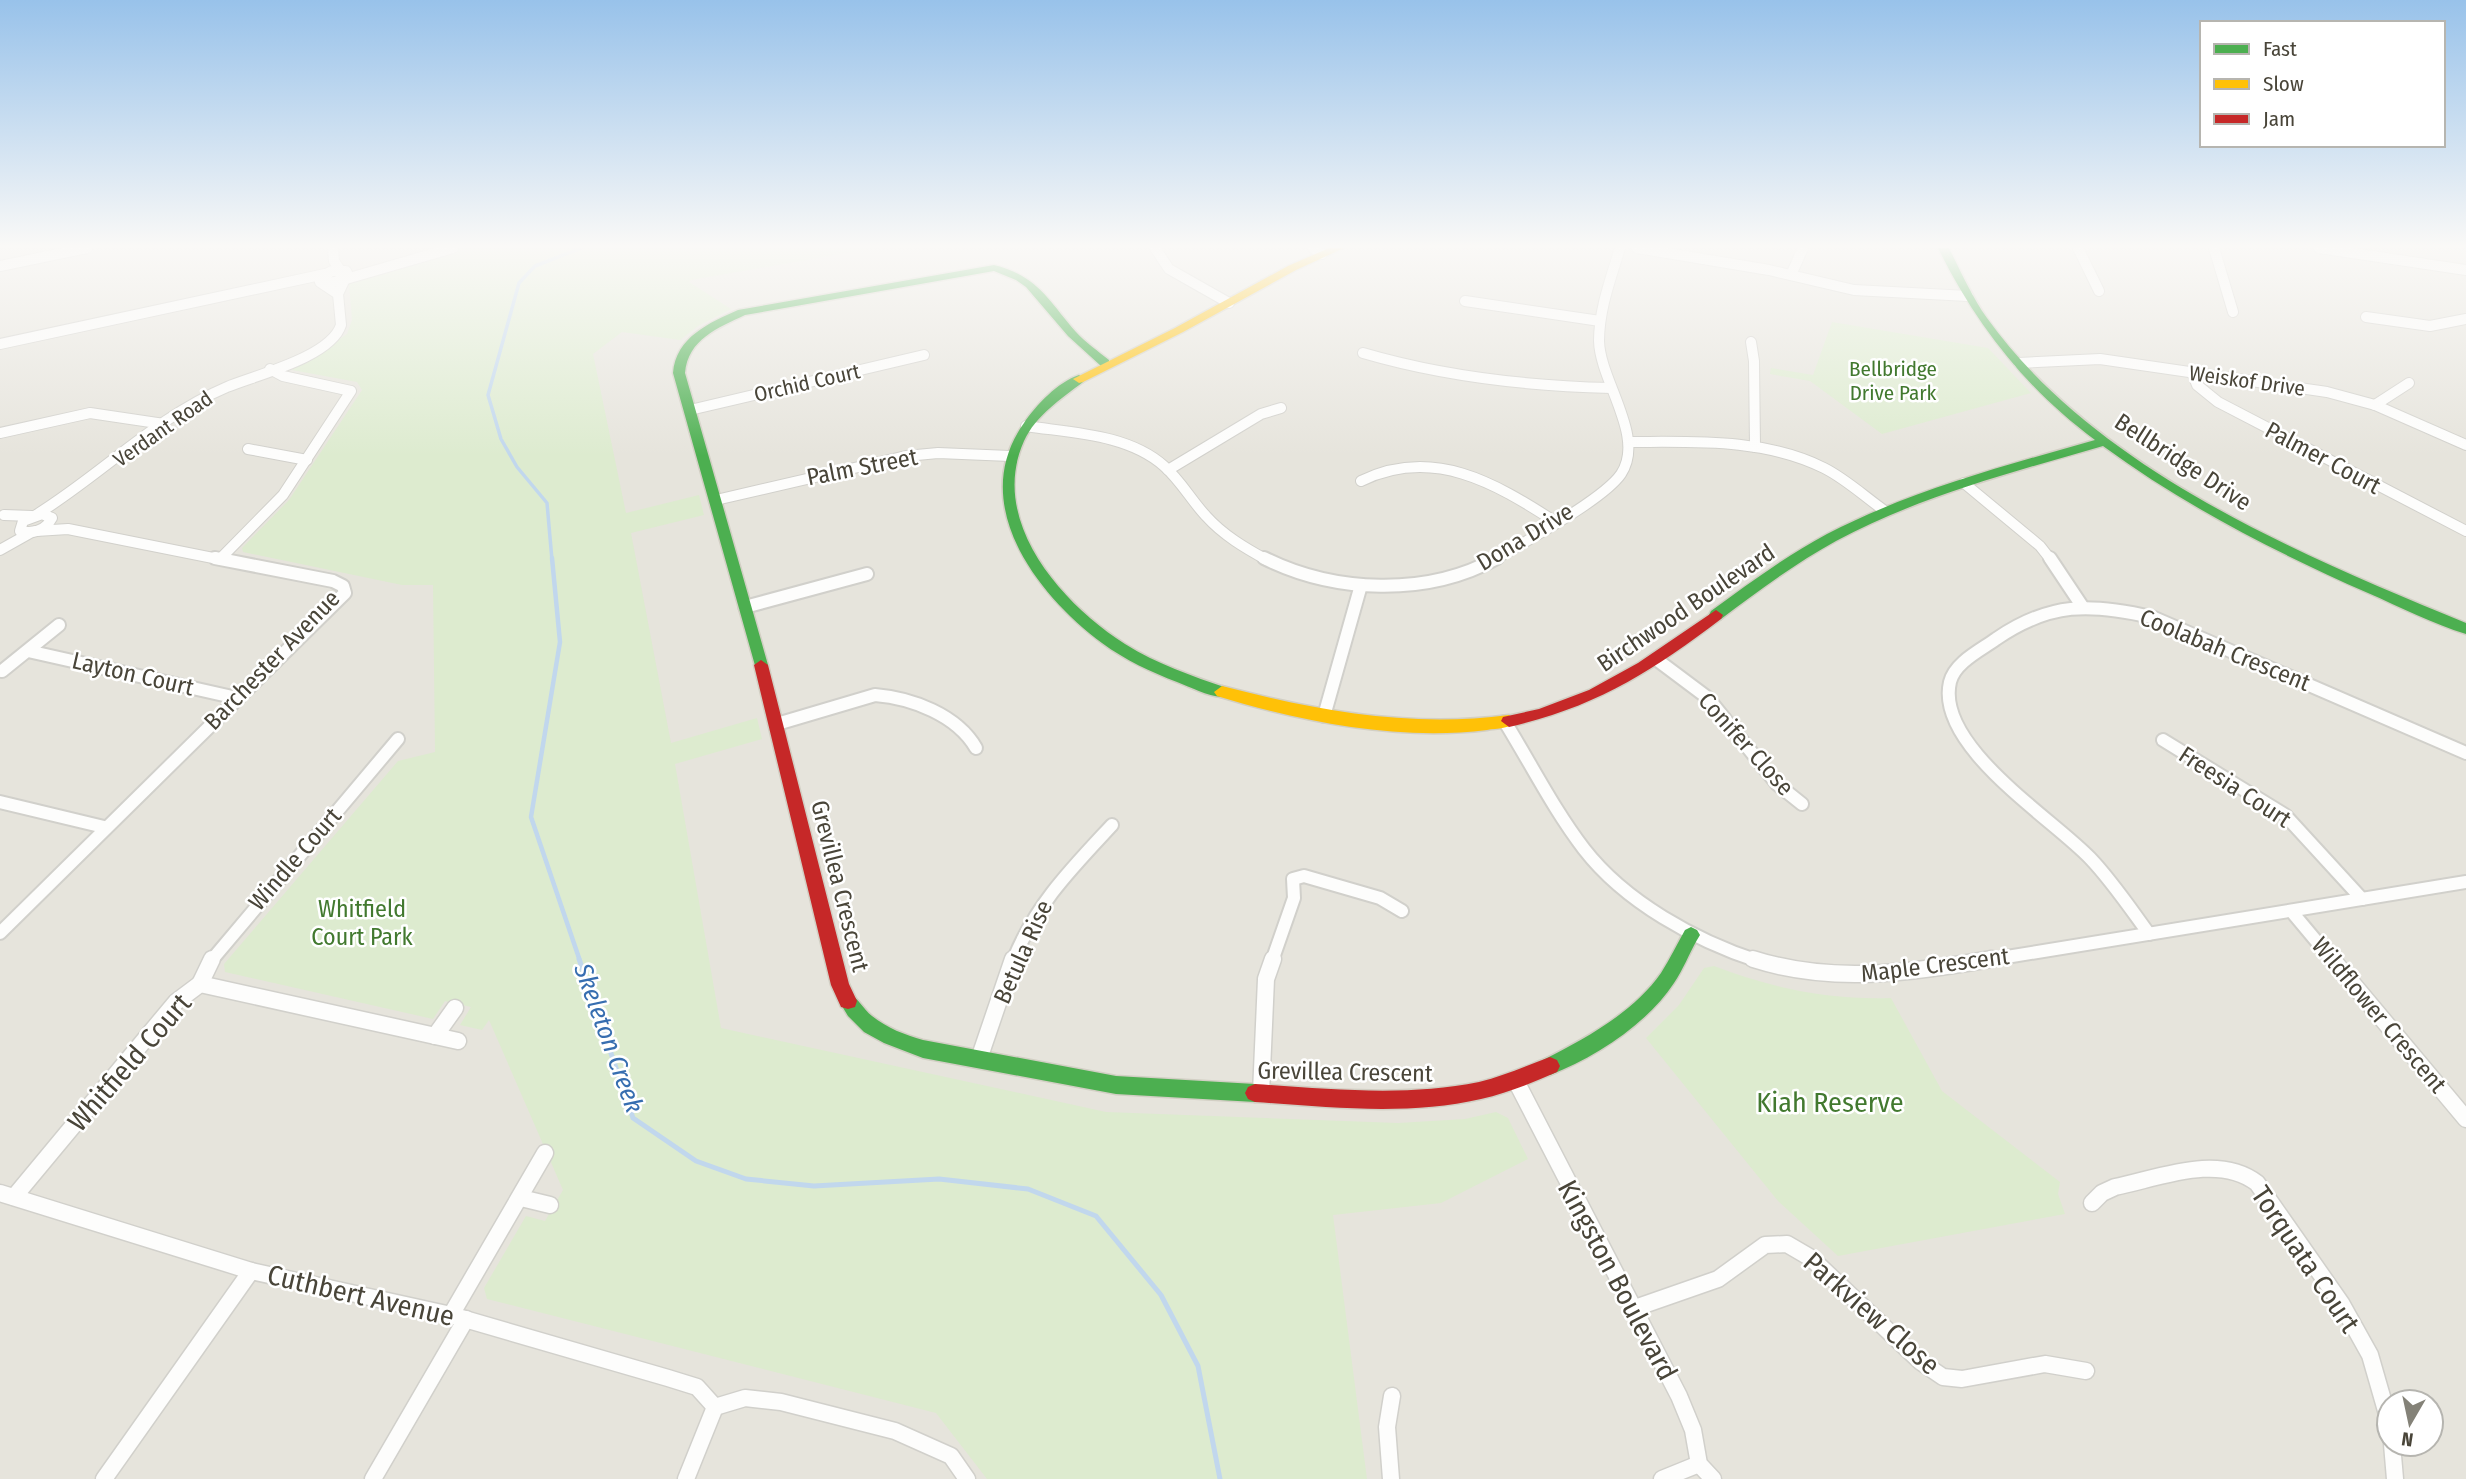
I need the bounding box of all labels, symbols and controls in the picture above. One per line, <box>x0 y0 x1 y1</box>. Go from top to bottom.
legend <box>2200 21 2445 147</box>
text: Fast <box>2263 36 2297 62</box>
text: Slow <box>2263 71 2304 97</box>
text: Jam <box>2263 106 2295 132</box>
park label: Bellbridge Drive Park <box>1849 356 1937 406</box>
street label: Orchid Court <box>751 358 863 408</box>
street label: Weiskof Drive <box>2187 360 2307 402</box>
street label: Verdant Road <box>108 385 218 473</box>
street label: Bellbridge Drive <box>2110 408 2256 516</box>
street label: Palmer Court <box>2261 416 2386 500</box>
street label: Palm Street <box>804 443 920 491</box>
street label: Dona Drive <box>1472 497 1578 577</box>
street label: Birchwood Boulevard <box>1592 538 1780 678</box>
street label: Barchester Avenue <box>198 584 346 736</box>
street label: Coolabah Crescent <box>2136 603 2314 697</box>
street label: Layton Court <box>69 646 197 702</box>
street label: Conifer Close <box>1692 687 1800 801</box>
street label: Freesia Court <box>2174 740 2296 834</box>
street label: Grevillea Crescent <box>805 798 875 975</box>
street label: Windle Court <box>243 802 347 916</box>
park label: Whitfield Court Park <box>311 895 413 951</box>
street label: Betula Rise <box>988 896 1058 1008</box>
street label: Wildflower Crescent <box>2306 932 2452 1098</box>
street label: Maple Crescent <box>1859 942 2011 988</box>
water label: Skeleton Creek <box>567 958 650 1117</box>
street label: Whitfield Court <box>61 986 199 1138</box>
street label: Grevillea Crescent <box>1257 1056 1433 1088</box>
park label: Kiah Reserve <box>1756 1086 1904 1119</box>
street label: Kingston Boulevard <box>1551 1175 1684 1386</box>
street label: Torquata Court <box>2244 1180 2367 1340</box>
street label: Parkview Close <box>1797 1245 1947 1382</box>
street label: Cuthbert Avenue <box>264 1258 457 1333</box>
north arrow <box>2375 1388 2445 1458</box>
text: N <box>2400 1427 2415 1452</box>

